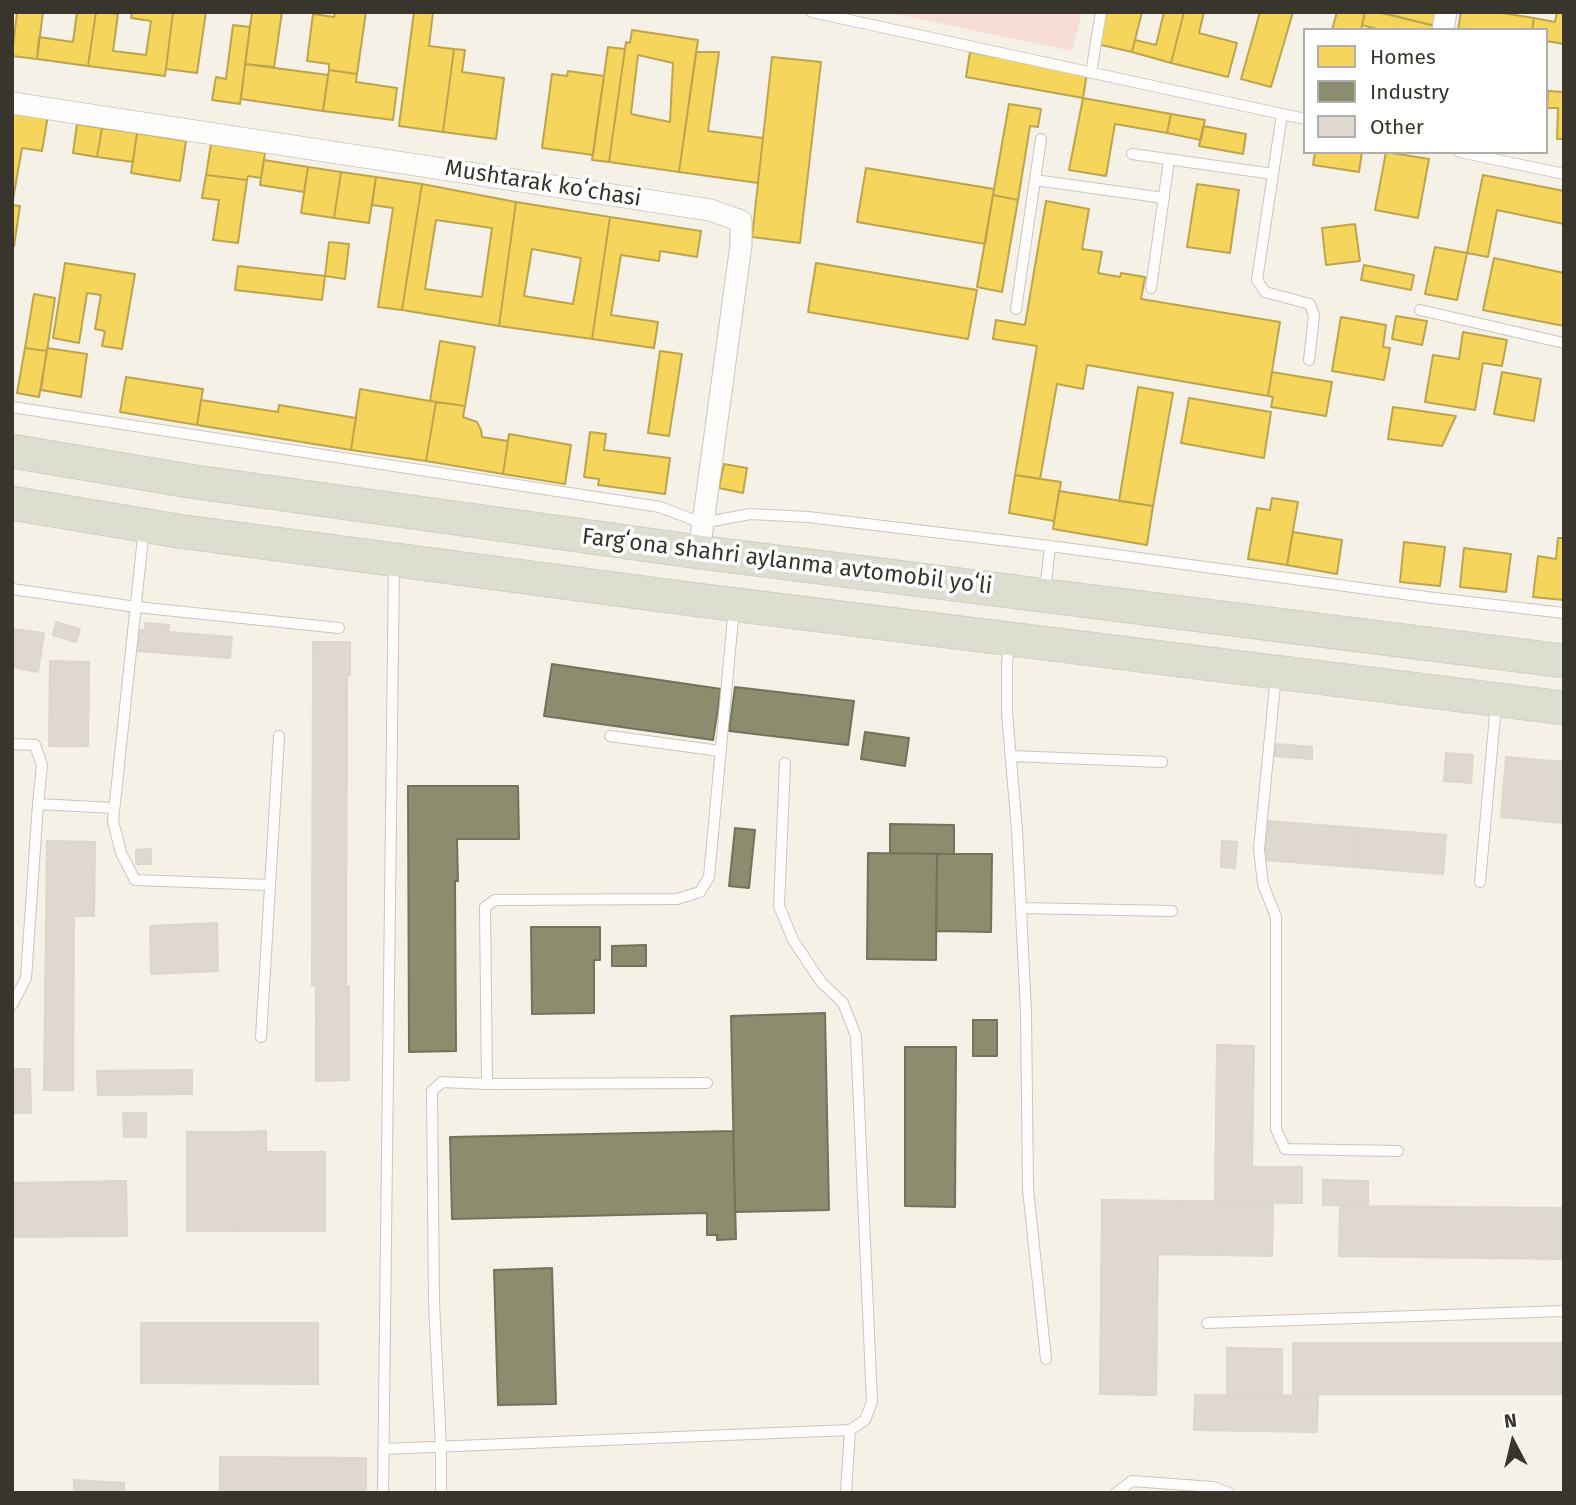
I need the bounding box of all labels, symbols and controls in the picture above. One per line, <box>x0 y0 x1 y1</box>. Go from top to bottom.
legend <box>1303 28 1548 154</box>
text: Homes <box>1370 44 1436 70</box>
text: Industry <box>1370 79 1449 105</box>
text: Other <box>1370 114 1424 140</box>
street label: Mushtarak koʻchasi <box>443 155 643 213</box>
street label: Fargʻona shahri aylanma avtomobil yoʻli <box>580 523 994 601</box>
north arrow <box>1478 1407 1548 1477</box>
text: N <box>1503 1408 1518 1433</box>

